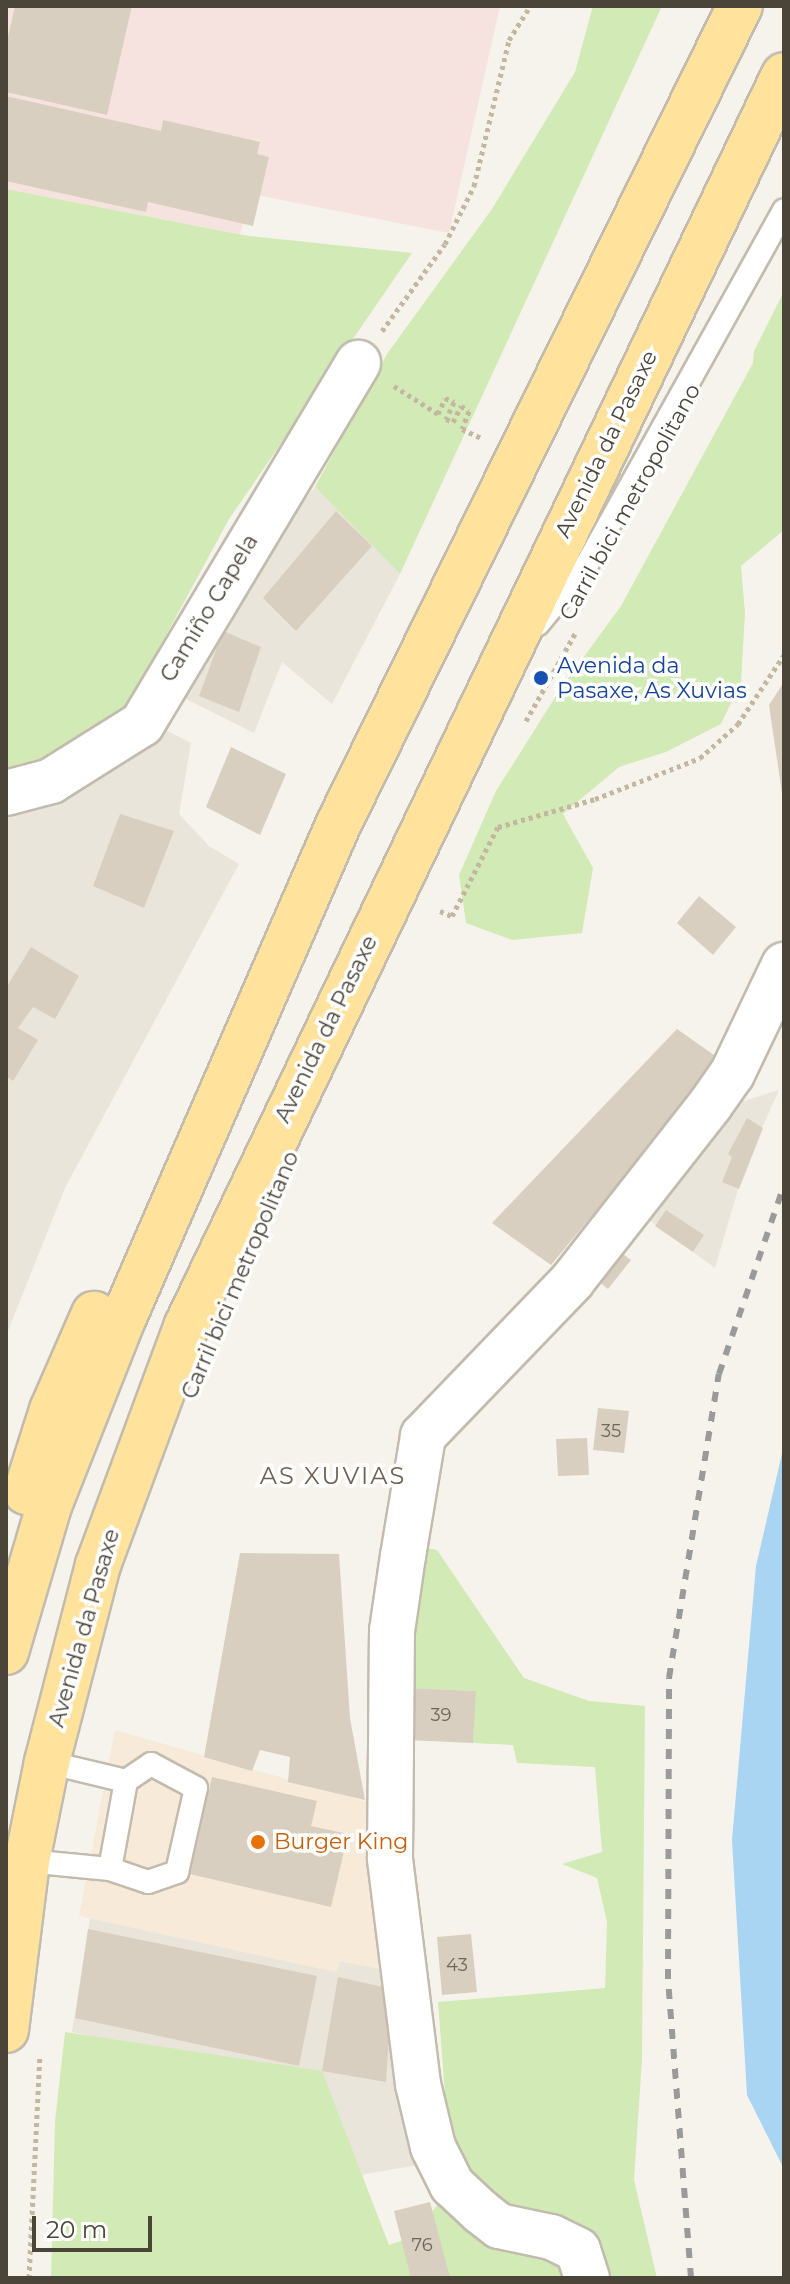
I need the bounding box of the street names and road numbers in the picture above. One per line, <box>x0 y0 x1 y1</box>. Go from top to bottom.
street label: Avenida da Pasaxe <box>549 346 663 542</box>
street label: Carril bici metropolitano <box>554 379 706 625</box>
street label: Camiño Capela <box>155 529 263 687</box>
street label: Avenida da Pasaxe <box>269 931 383 1127</box>
street label: Carril bici metropolitano <box>176 1147 304 1403</box>
street label: Avenida da Pasaxe <box>43 1526 125 1730</box>

